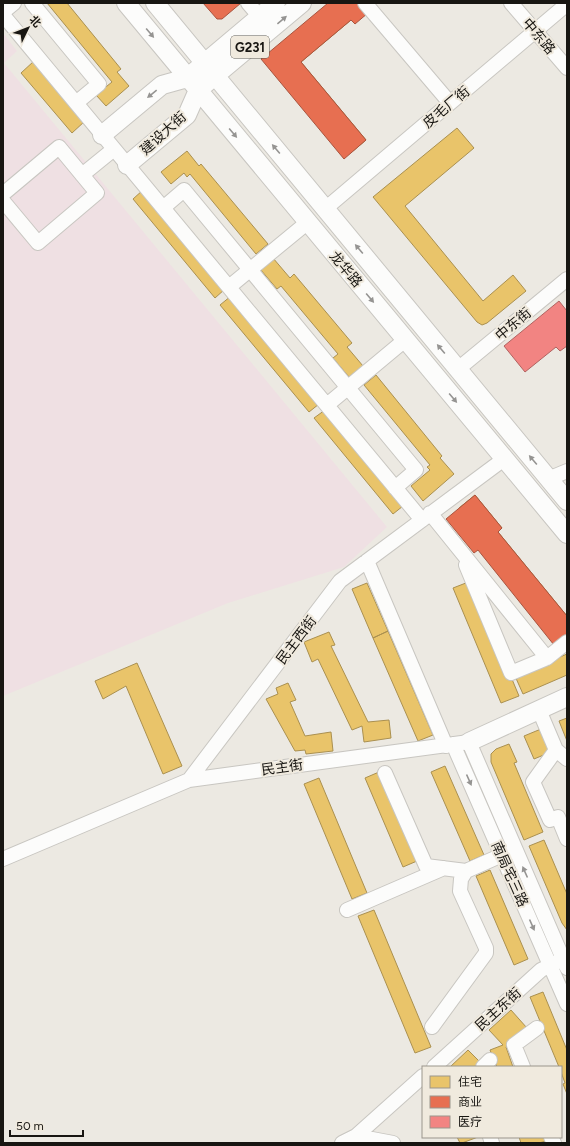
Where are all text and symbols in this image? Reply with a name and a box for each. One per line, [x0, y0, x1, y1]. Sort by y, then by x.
north arrow [8, 8, 48, 48]
text: 北 [26, 13, 43, 30]
street label: 中东路 [519, 15, 559, 58]
one-way arrow [276, 16, 287, 25]
one-way arrow [146, 28, 155, 38]
road number: G231 [231, 36, 269, 58]
street label: 皮毛厂街 [419, 83, 473, 132]
one-way arrow [147, 89, 158, 98]
street label: 建设大街 [137, 108, 190, 158]
one-way arrow [229, 128, 238, 138]
one-way arrow [271, 144, 280, 154]
one-way arrow [354, 244, 363, 255]
street label: 龙华路 [326, 248, 366, 291]
one-way arrow [366, 292, 375, 303]
street label: 中东街 [492, 304, 535, 344]
one-way arrow [437, 344, 446, 355]
one-way arrow [449, 392, 458, 403]
one-way arrow [529, 455, 538, 466]
street label: 民主西街 [273, 613, 320, 668]
street label: 民主街 [260, 756, 304, 779]
one-way arrow [466, 775, 472, 786]
street label: 南局宅三路 [488, 839, 532, 910]
one-way arrow [522, 867, 528, 878]
one-way arrow [529, 919, 535, 931]
street label: 民主东街 [472, 984, 525, 1034]
legend [422, 1066, 562, 1138]
text: 住宅 [458, 1075, 482, 1089]
text: 商业 [458, 1095, 482, 1109]
scale bar [10, 1112, 83, 1138]
text: 医疗 [458, 1115, 482, 1129]
text: 50 m [16, 1119, 44, 1133]

